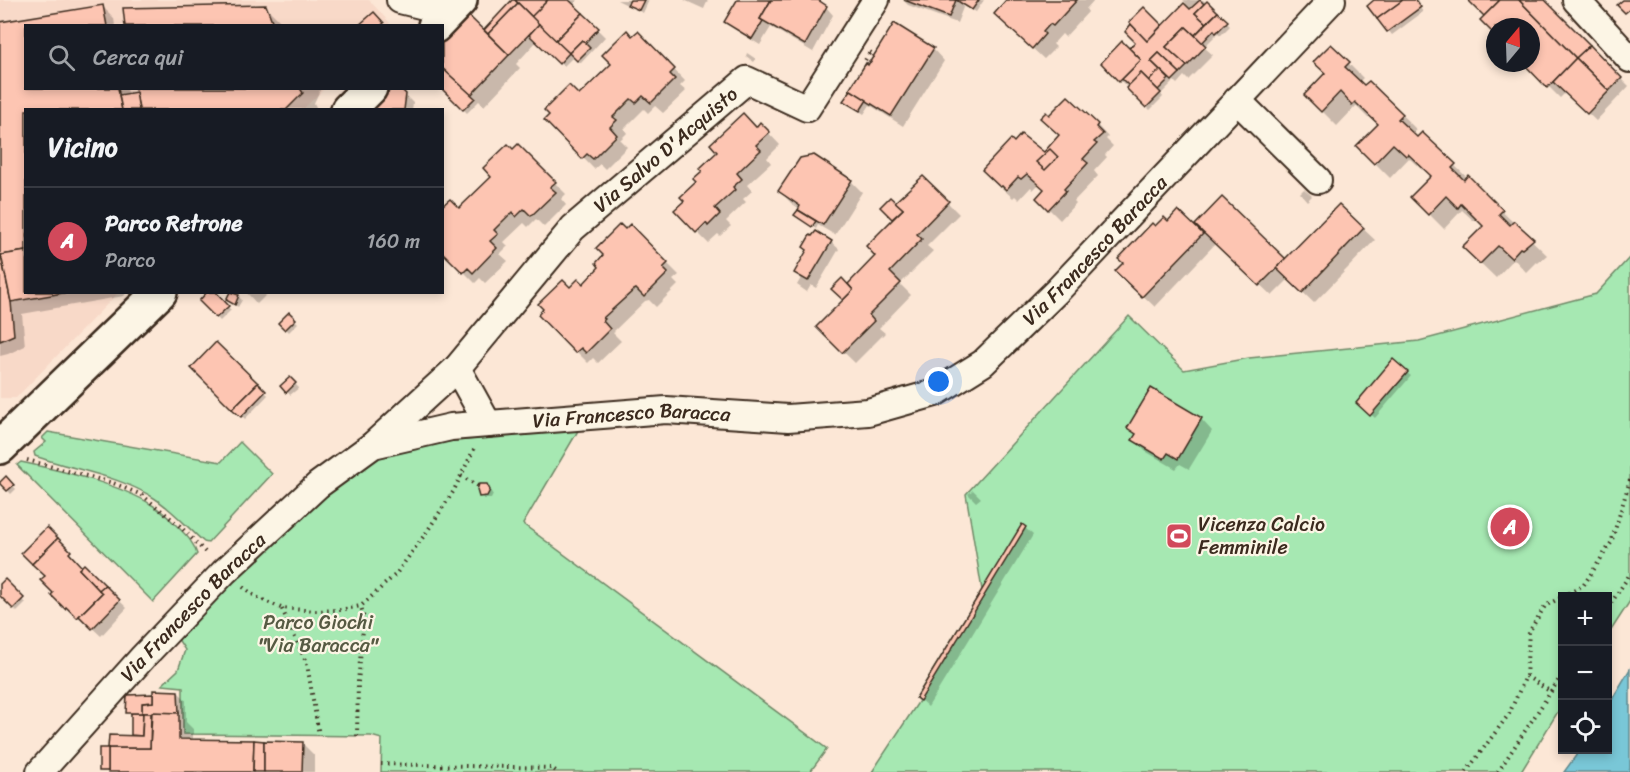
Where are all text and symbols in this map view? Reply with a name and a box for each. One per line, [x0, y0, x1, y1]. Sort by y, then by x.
north arrow [1486, 18, 1540, 72]
search box [24, 24, 444, 90]
text: Cerca qui [93, 38, 183, 77]
icon: search [45, 41, 78, 74]
street label: Via Salvo D'Acquisto [585, 77, 746, 222]
text: Vicino [48, 124, 118, 170]
street label: Via Francesco Baracca [1013, 166, 1177, 334]
text: Parco Retrone [105, 204, 242, 243]
text: A [61, 224, 74, 259]
text: 160 m [367, 224, 420, 259]
text: Parco [105, 243, 156, 278]
your location [924, 367, 953, 396]
street label: Via Francesco Baracca [531, 392, 733, 438]
pin: A [1490, 504, 1530, 550]
place label: Vicenza Calcio Femminile [1198, 507, 1325, 565]
sports icon: Vicenza Calcio Femminile [1164, 521, 1194, 551]
street label: Via Francesco Baracca [111, 523, 275, 690]
map controls [1558, 592, 1612, 754]
button: + [1558, 592, 1612, 646]
park label: Parco Giochi "Via Baracca" [258, 605, 380, 663]
button: − [1558, 646, 1612, 700]
button: locate [1558, 700, 1612, 754]

